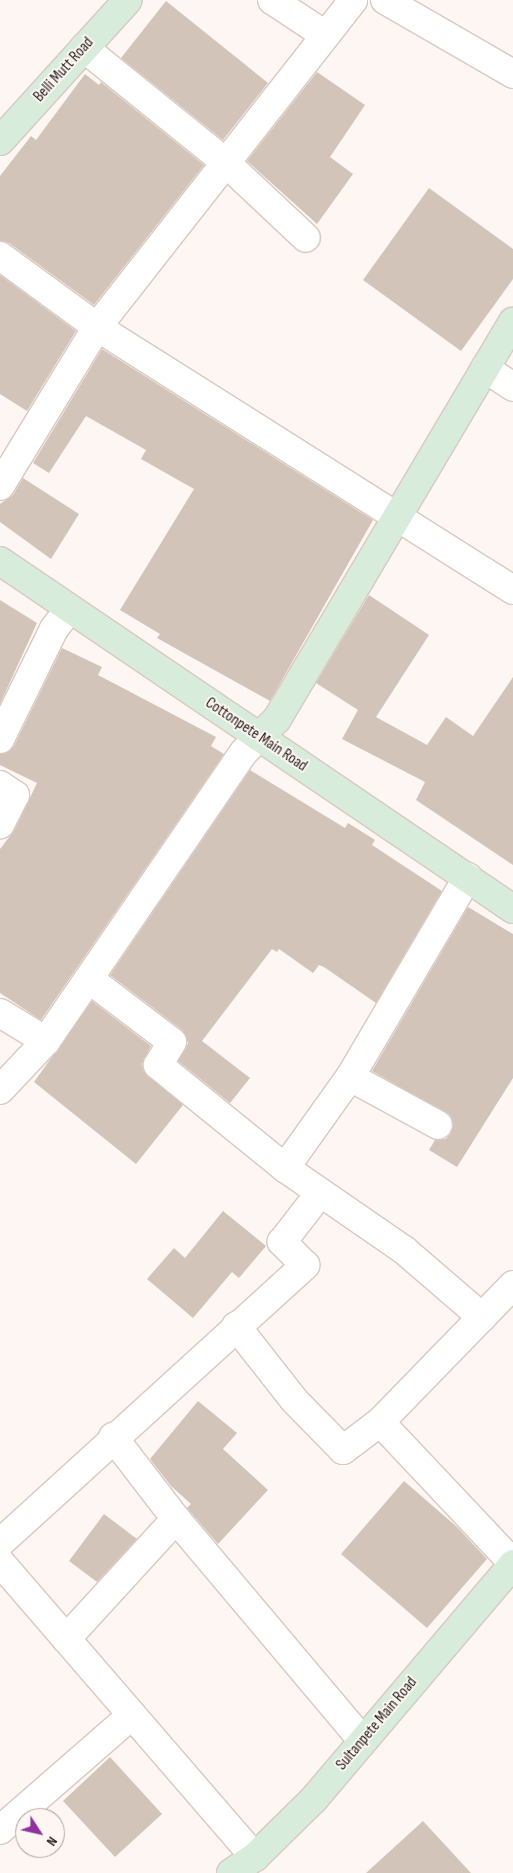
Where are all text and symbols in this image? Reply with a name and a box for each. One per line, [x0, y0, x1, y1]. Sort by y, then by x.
street label: Belli Mutt Road [30, 34, 98, 106]
street label: Cottonpete Main Road [201, 694, 311, 776]
street label: Sultanpete Main Road [332, 1673, 422, 1775]
north arrow [15, 1808, 65, 1858]
text: N [43, 1833, 61, 1849]

